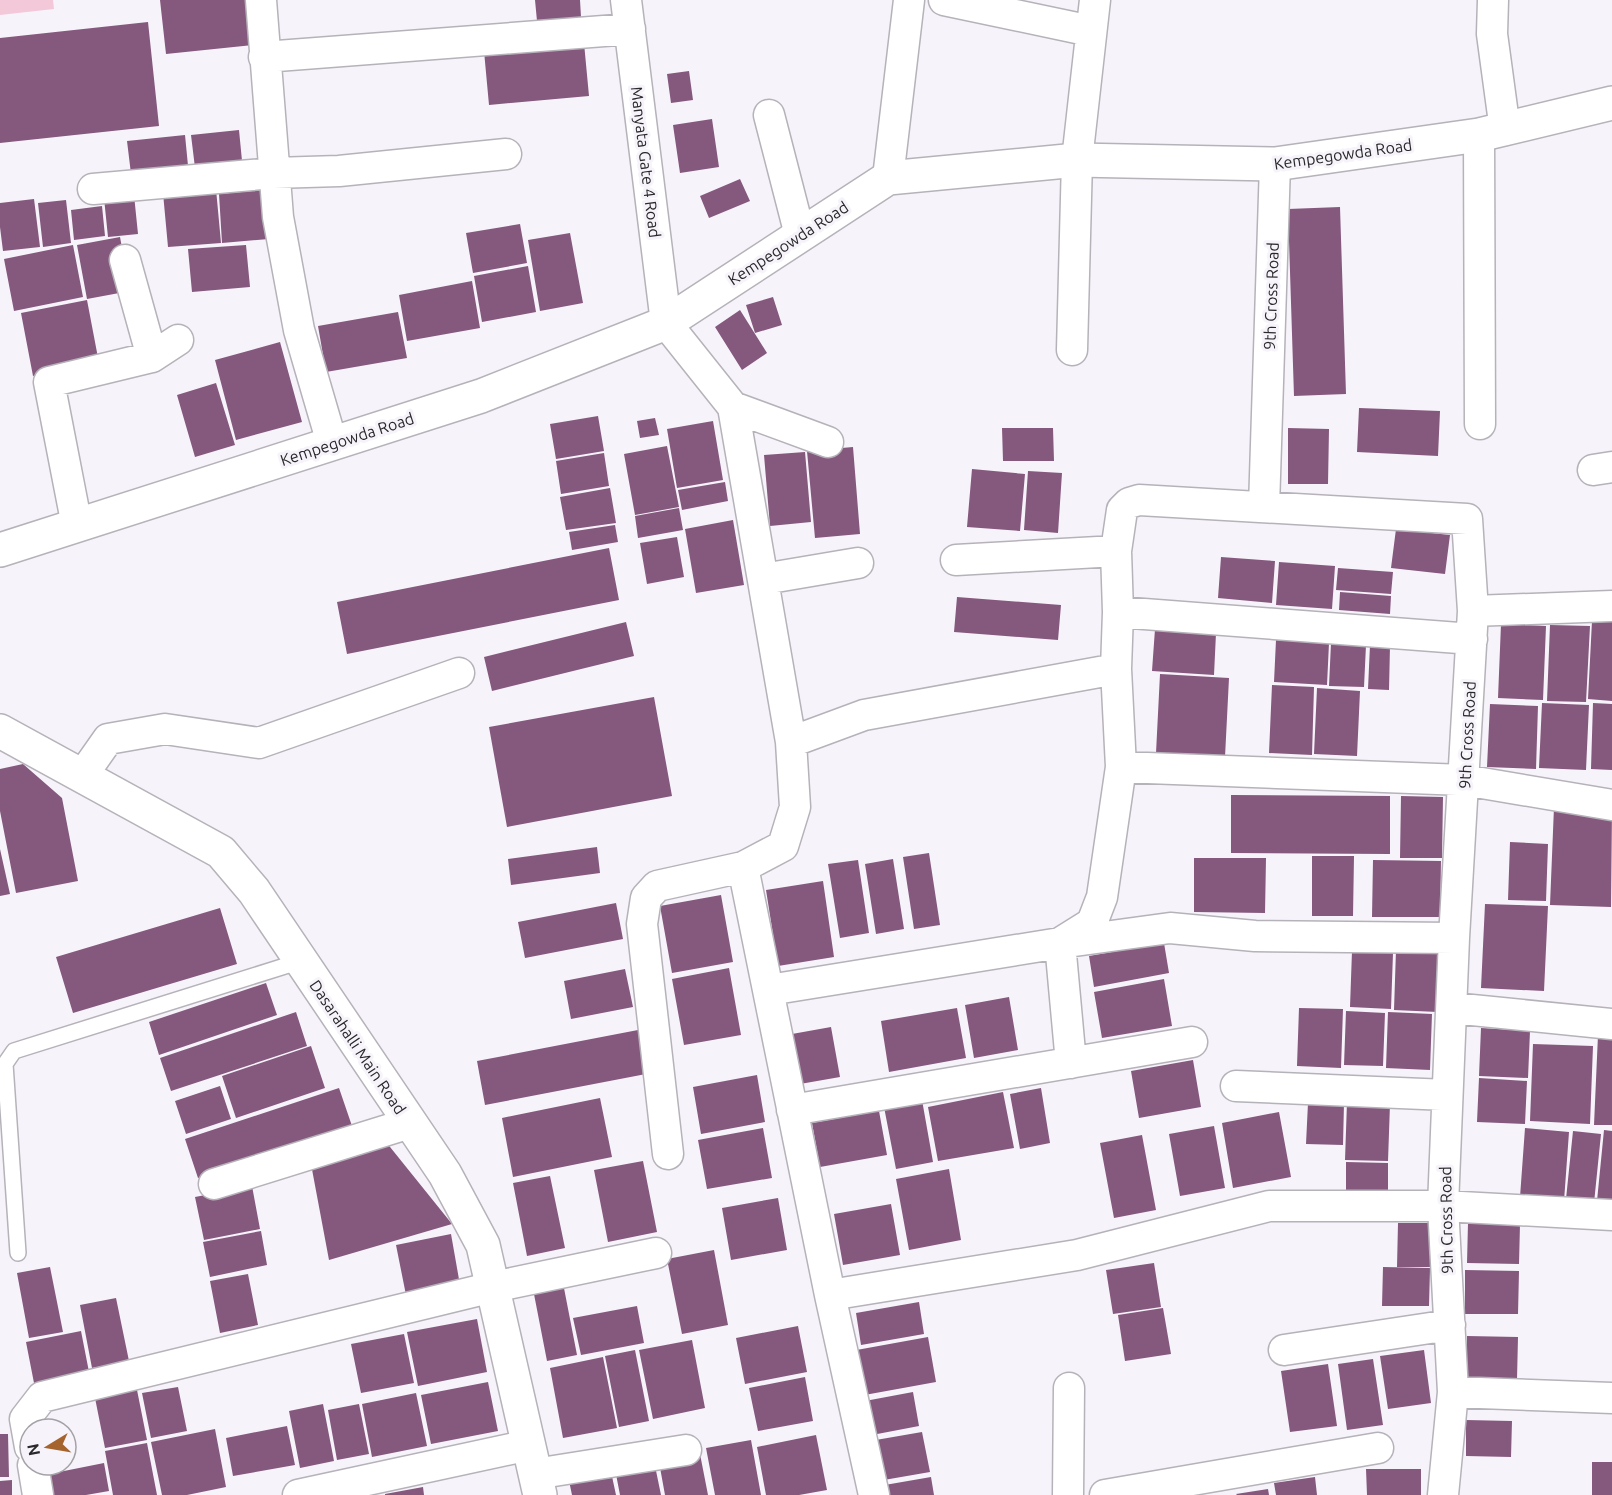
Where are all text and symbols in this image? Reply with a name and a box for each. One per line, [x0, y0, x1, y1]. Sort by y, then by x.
street label: Manyata Gate 4 Road [628, 85, 664, 239]
street label: Kempegowda Road [1273, 135, 1413, 173]
street label: Kempegowda Road [725, 197, 851, 289]
street label: 9th Cross Road [1260, 242, 1282, 350]
street label: Kempegowda Road [278, 409, 416, 469]
street label: 9th Cross Road [1455, 681, 1479, 789]
street label: Dasarahalli Main Road [306, 976, 410, 1118]
street label: 9th Cross Road [1436, 1166, 1456, 1274]
north arrow [18, 1417, 78, 1477]
text: N [23, 1442, 43, 1457]

